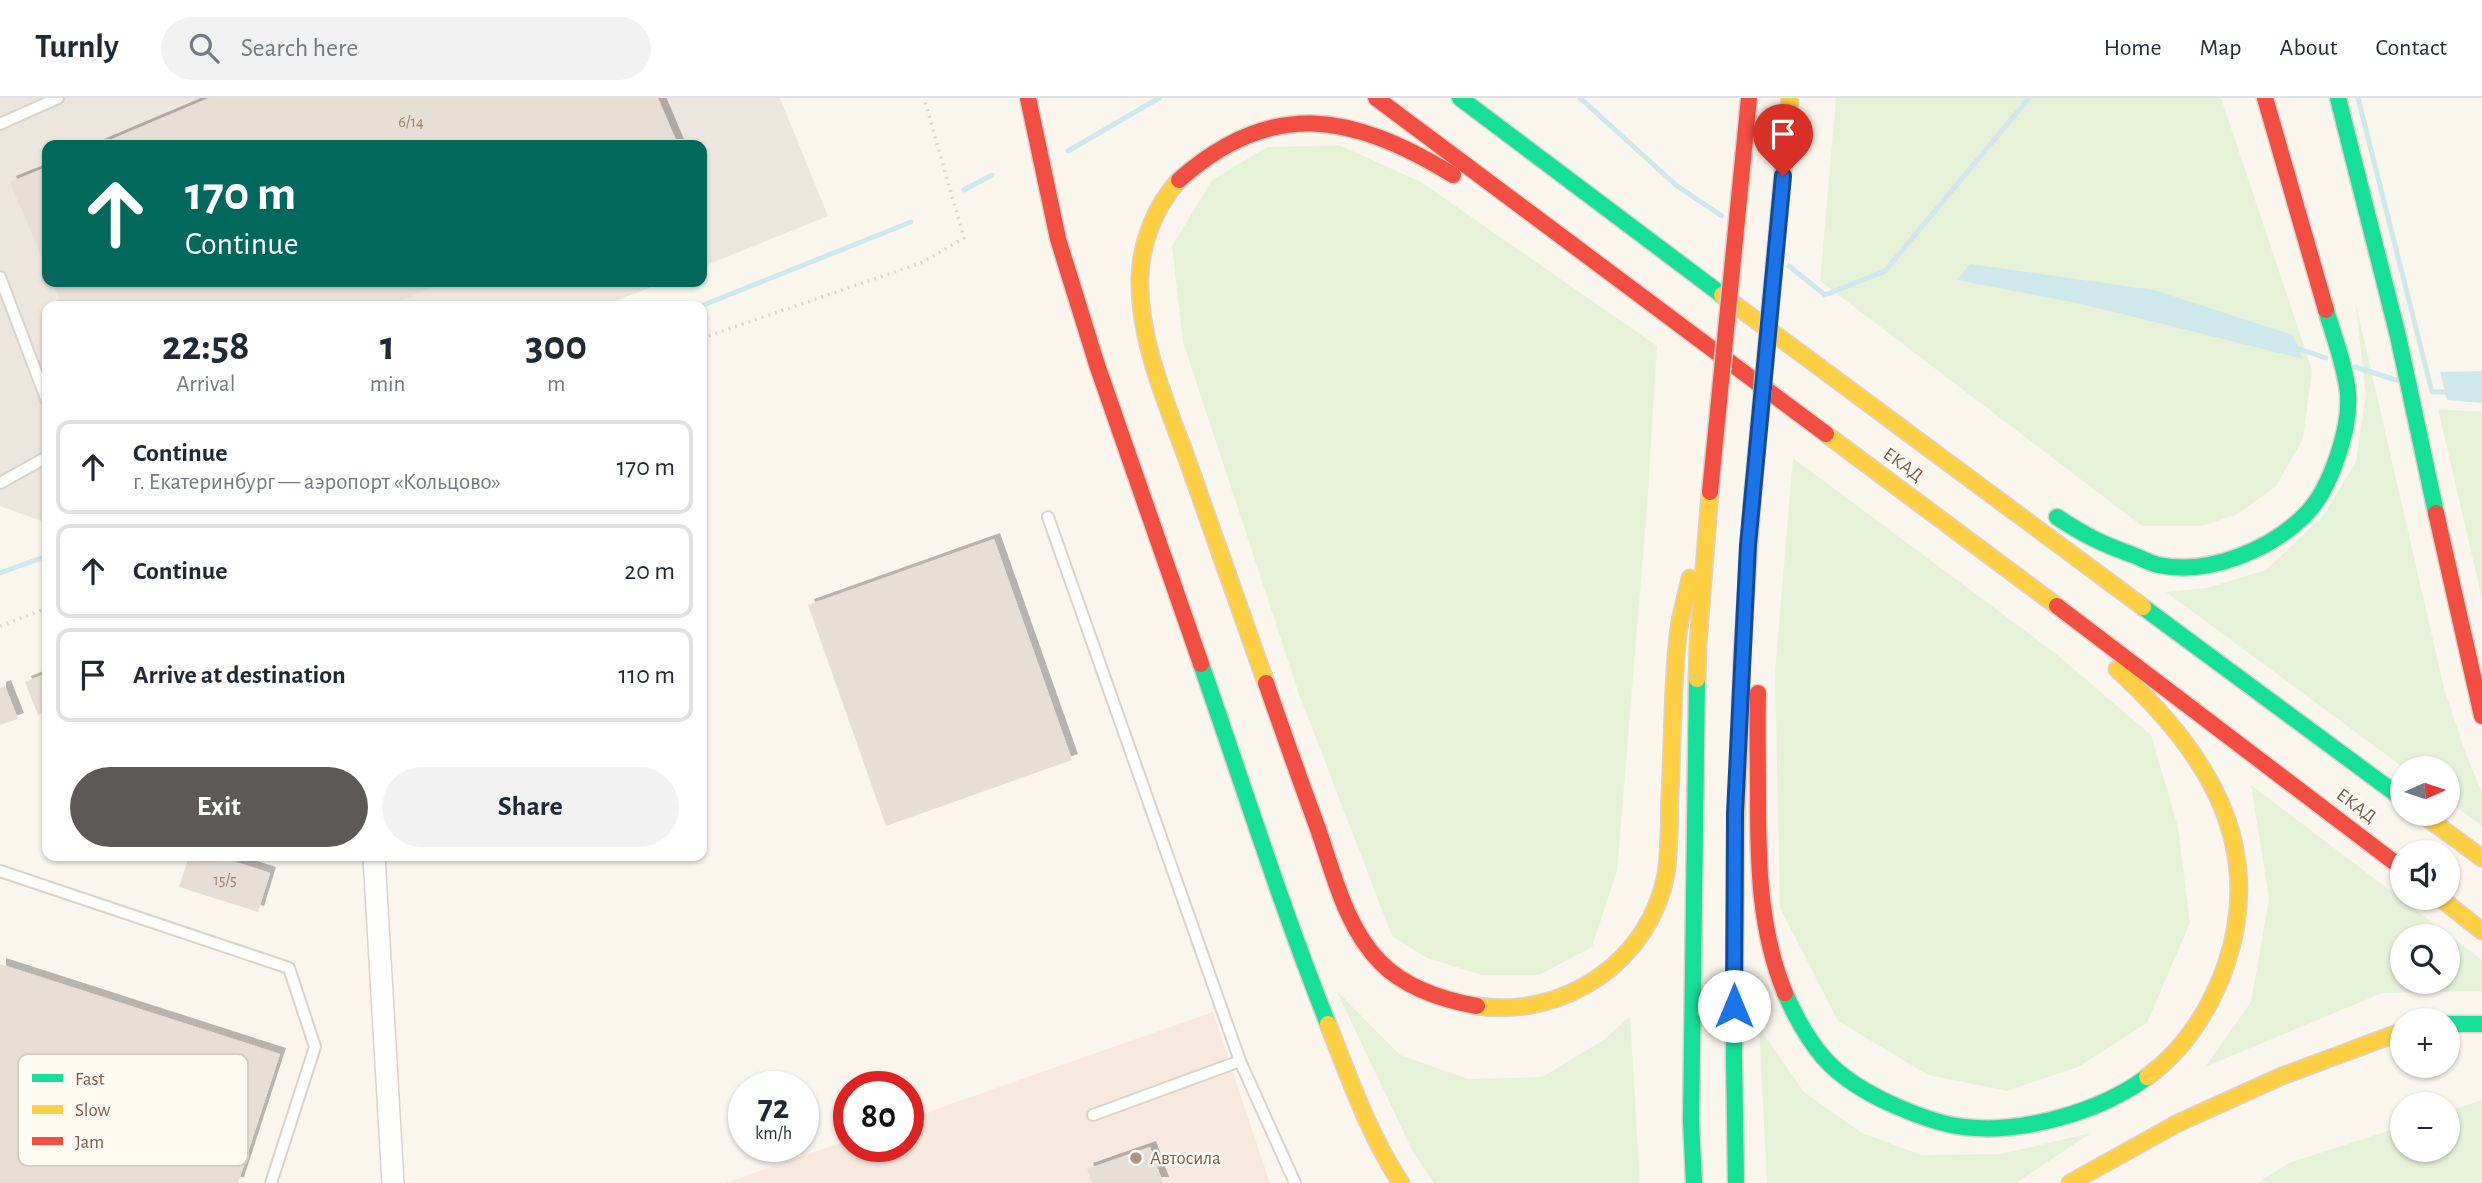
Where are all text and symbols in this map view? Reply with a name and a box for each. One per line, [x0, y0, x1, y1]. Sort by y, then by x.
search box [161, 17, 651, 80]
icon: search [185, 29, 223, 67]
text: Turnly [35, 31, 119, 64]
text: Search here [241, 35, 358, 61]
text: Home [2104, 36, 2162, 60]
text: Map [2200, 36, 2242, 60]
text: About [2280, 36, 2337, 60]
text: Contact [2375, 36, 2447, 60]
pin [1753, 104, 1813, 176]
house number: 6/14 [398, 114, 424, 130]
icon: arrive [1764, 115, 1802, 153]
icon: ahead [70, 168, 161, 259]
text: 170 m [185, 170, 296, 219]
text: Continue [185, 228, 298, 260]
text: 22:58 [162, 325, 250, 367]
text: 1 [380, 325, 395, 367]
text: 300 [525, 325, 587, 367]
text: Arrival [176, 373, 235, 396]
text: min [370, 373, 405, 396]
text: m [547, 373, 565, 396]
text: Continue [133, 440, 228, 466]
street label: ЕКАД [1879, 444, 1927, 486]
icon: ahead [74, 448, 112, 486]
text: 170 m [616, 454, 675, 480]
text: г. Екатеринбург — аэропорт «Кольцово» [133, 471, 501, 494]
icon: ahead [74, 552, 112, 590]
text: Continue [133, 558, 228, 584]
text: 20 m [624, 558, 675, 584]
icon: arrive [74, 656, 112, 694]
text: Arrive at destination [133, 662, 346, 688]
text: 110 m [618, 662, 675, 688]
north arrow [2390, 756, 2460, 826]
map controls [2390, 756, 2460, 1162]
button: Exit [70, 767, 368, 847]
button: Share [382, 767, 679, 847]
street label: ЕКАД [2332, 785, 2380, 827]
button: sound [2390, 840, 2460, 910]
house number: 15/5 [213, 872, 237, 888]
button: search [2390, 924, 2460, 994]
position arrow [1697, 969, 1771, 1043]
button: + [2390, 1008, 2460, 1078]
legend [18, 1054, 248, 1166]
text: Fast [75, 1070, 105, 1089]
speed limit sign: 80 [833, 1071, 924, 1162]
text: 72 [758, 1090, 789, 1125]
button: − [2390, 1092, 2460, 1162]
text: Slow [75, 1101, 111, 1120]
text: km/h [755, 1125, 792, 1143]
text: Jam [75, 1133, 104, 1152]
place label: Автосила [1150, 1149, 1221, 1168]
marker: Автосила [1128, 1150, 1144, 1166]

